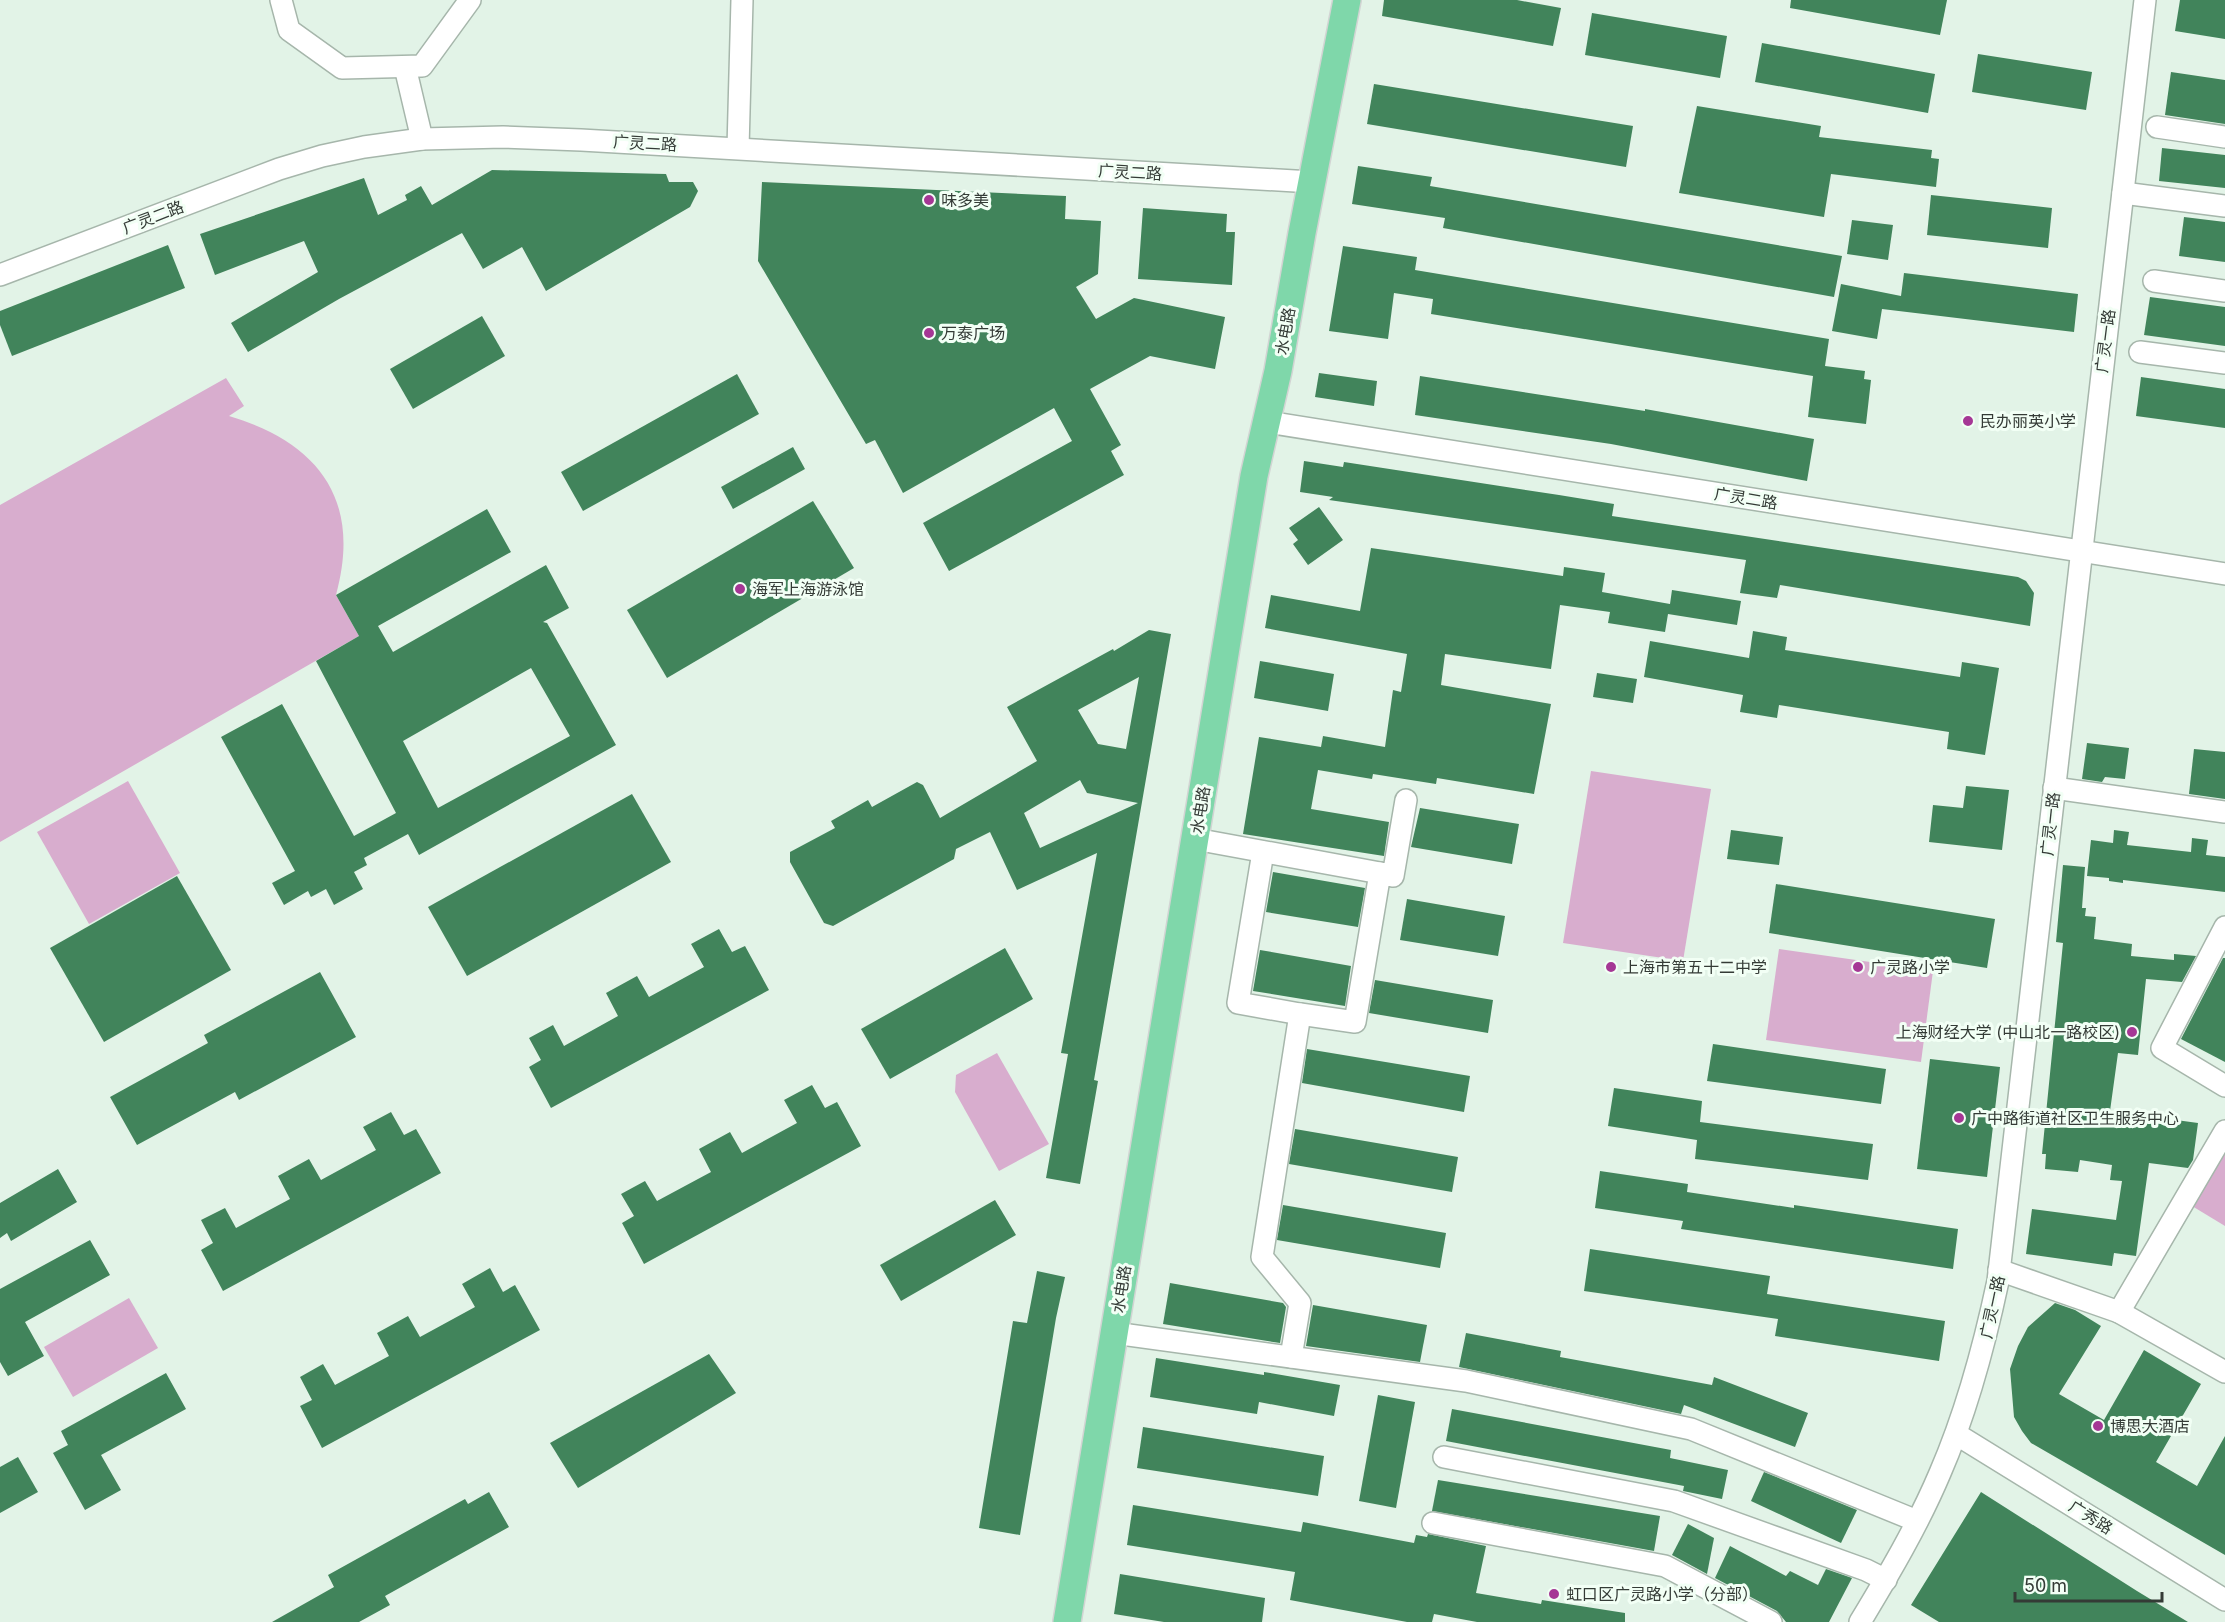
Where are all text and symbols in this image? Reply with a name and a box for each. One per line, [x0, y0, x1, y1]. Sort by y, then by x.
street label: 广灵二路 [613, 131, 677, 155]
street label: 广灵二路 [1098, 160, 1162, 184]
place label: 味多美 [941, 190, 989, 210]
marker: 味多美 [922, 193, 936, 207]
street label: 广灵二路 [120, 196, 186, 238]
street label: 水电路 [1271, 306, 1299, 356]
street label: 广灵一路 [2091, 308, 2119, 374]
place label: 万泰广场 [941, 323, 1005, 343]
marker: 万泰广场 [922, 326, 936, 340]
place label: 民办丽英小学 [1980, 411, 2076, 431]
marker: 民办丽英小学 [1961, 414, 1975, 428]
street label: 广灵二路 [1713, 483, 1779, 513]
place label: 海军上海游泳馆 [752, 579, 864, 599]
marker: 海军上海游泳馆 [733, 582, 747, 596]
street label: 水电路 [1186, 785, 1214, 835]
street label: 广灵一路 [2037, 791, 2063, 857]
place label: 上海市第五十二中学 [1623, 957, 1767, 977]
place label: 广灵路小学 [1870, 957, 1950, 977]
marker: 上海市第五十二中学 [1604, 960, 1618, 974]
marker: 广灵路小学 [1851, 960, 1865, 974]
place label: 上海财经大学 (中山北一路校区) [1896, 1022, 2120, 1042]
marker: 上海财经大学 (中山北一路校区) [2125, 1025, 2139, 1039]
place label: 广中路街道社区卫生服务中心 [1971, 1108, 2179, 1128]
marker: 广中路街道社区卫生服务中心 [1952, 1111, 1966, 1125]
street label: 水电路 [1107, 1264, 1135, 1314]
street label: 广灵一路 [1976, 1274, 2008, 1340]
place label: 博思大酒店 [2110, 1416, 2190, 1436]
marker: 博思大酒店 [2091, 1419, 2105, 1433]
street label: 广秀路 [2065, 1496, 2117, 1538]
scale bar [2015, 1565, 2162, 1603]
text: 50 m [2024, 1575, 2067, 1596]
place label: 虹口区广灵路小学（分部） [1566, 1584, 1758, 1604]
marker: 虹口区广灵路小学（分部） [1547, 1587, 1561, 1601]

